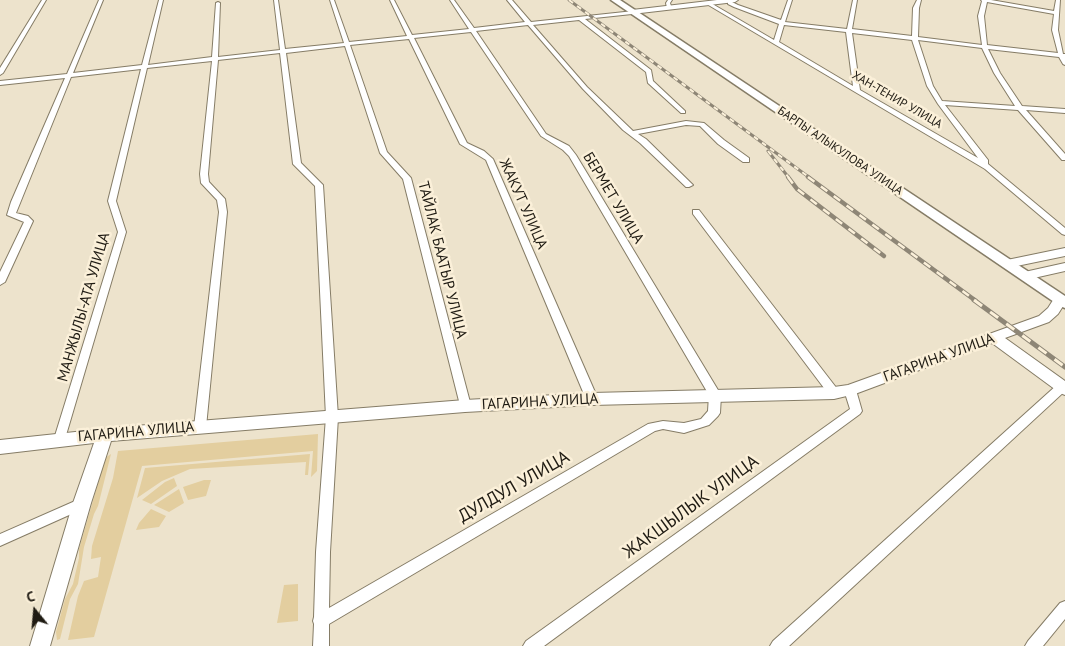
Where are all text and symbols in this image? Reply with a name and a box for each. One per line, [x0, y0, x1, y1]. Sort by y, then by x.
street label: ХАН-ТЕНИР УЛИЦА [849, 68, 945, 132]
street label: БАРПЫ АЛЫКУЛОВА УЛИЦА [775, 104, 905, 198]
street label: БЕРМЕТ УЛИЦА [579, 149, 647, 247]
street label: ЖАКУТ УЛИЦА [495, 156, 551, 252]
street label: ТАЙЛАК БААТЫР УЛИЦА [414, 180, 470, 340]
street label: МАНЖЫЛЫ-АТА УЛИЦА [54, 230, 114, 384]
street label: ГАГАРИНА УЛИЦА [881, 330, 997, 386]
street label: ГАГАРИНА УЛИЦА [481, 390, 599, 414]
street label: ГАГАРИНА УЛИЦА [77, 418, 195, 446]
street label: ДУЛДУЛ УЛИЦА [454, 446, 574, 528]
street label: ЖАКШЫЛЫК УЛИЦА [619, 451, 763, 563]
north arrow [10, 586, 60, 636]
text: С [24, 587, 37, 606]

